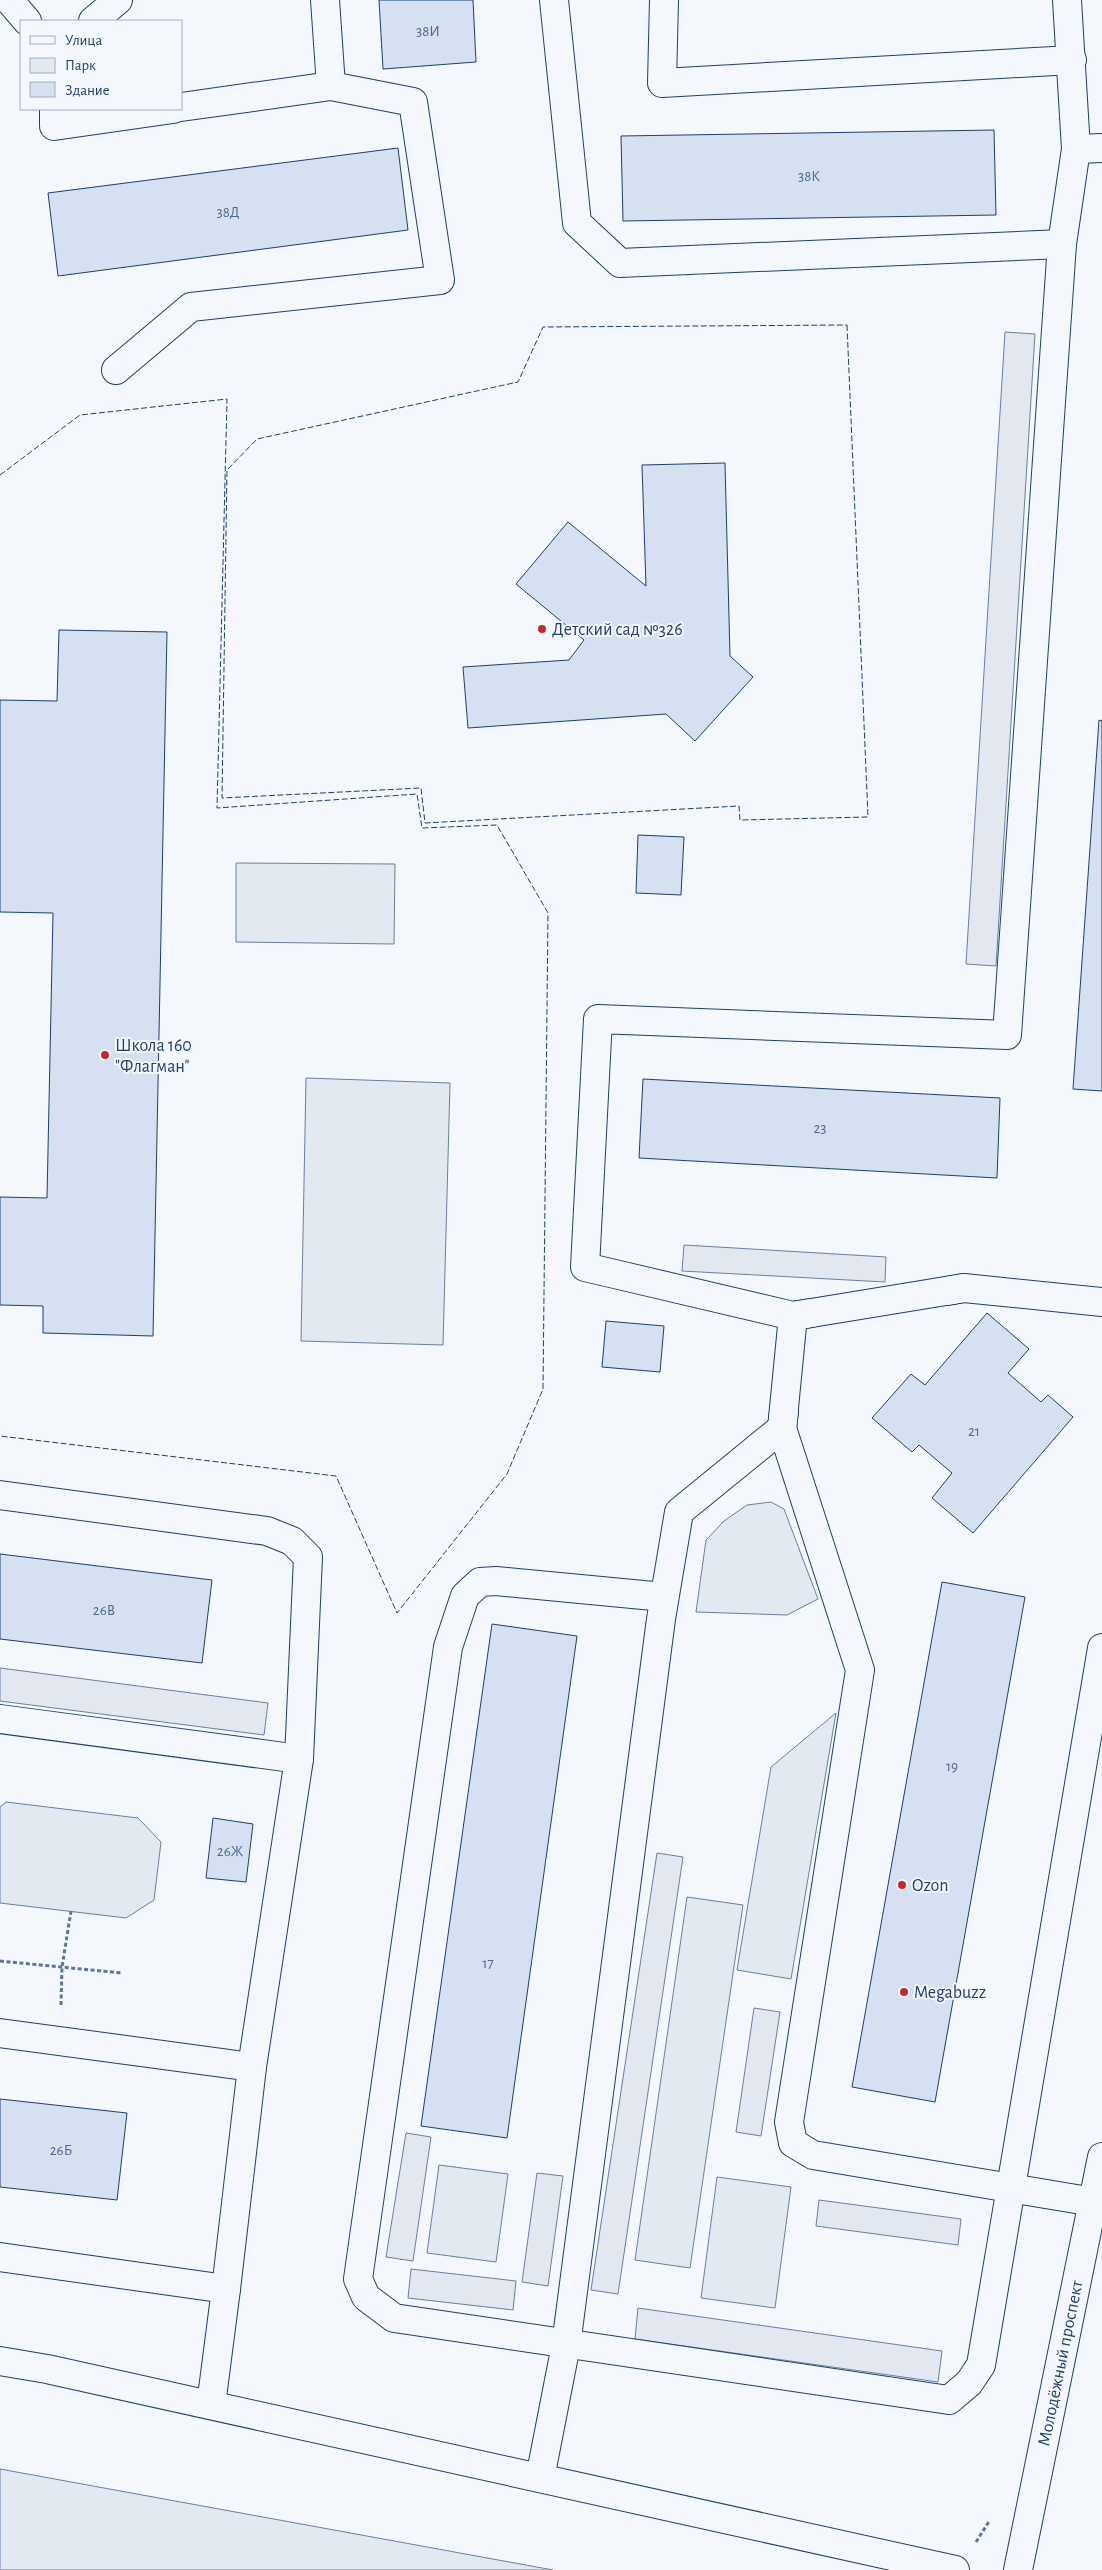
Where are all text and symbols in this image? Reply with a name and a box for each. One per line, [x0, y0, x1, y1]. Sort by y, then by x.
legend [20, 20, 182, 110]
house number: 38И [416, 24, 440, 39]
text: Улица [65, 33, 102, 48]
text: Парк [65, 58, 96, 73]
text: Здание [65, 83, 110, 98]
house number: 38К [798, 169, 820, 184]
house number: 38Д [216, 205, 240, 220]
place label: Детский сад №326 [552, 621, 683, 639]
marker: Детский сад №326 [536, 623, 548, 635]
place label: Школа 160 "Флагман" [115, 1037, 192, 1076]
marker: Школа 160 "Флагман" [99, 1049, 111, 1061]
house number: 23 [813, 1121, 827, 1136]
house number: 21 [968, 1424, 980, 1439]
house number: 26В [93, 1603, 115, 1618]
house number: 19 [946, 1759, 958, 1774]
house number: 26Ж [217, 1844, 244, 1859]
place label: Ozon [912, 1877, 949, 1895]
marker: Ozon [896, 1879, 908, 1891]
house number: 17 [482, 1956, 494, 1971]
place label: Megabuzz [914, 1984, 986, 2002]
marker: Megabuzz [898, 1986, 910, 1998]
house number: 26Б [50, 2143, 72, 2158]
street label: Молодёжный проспект [1035, 2279, 1087, 2448]

